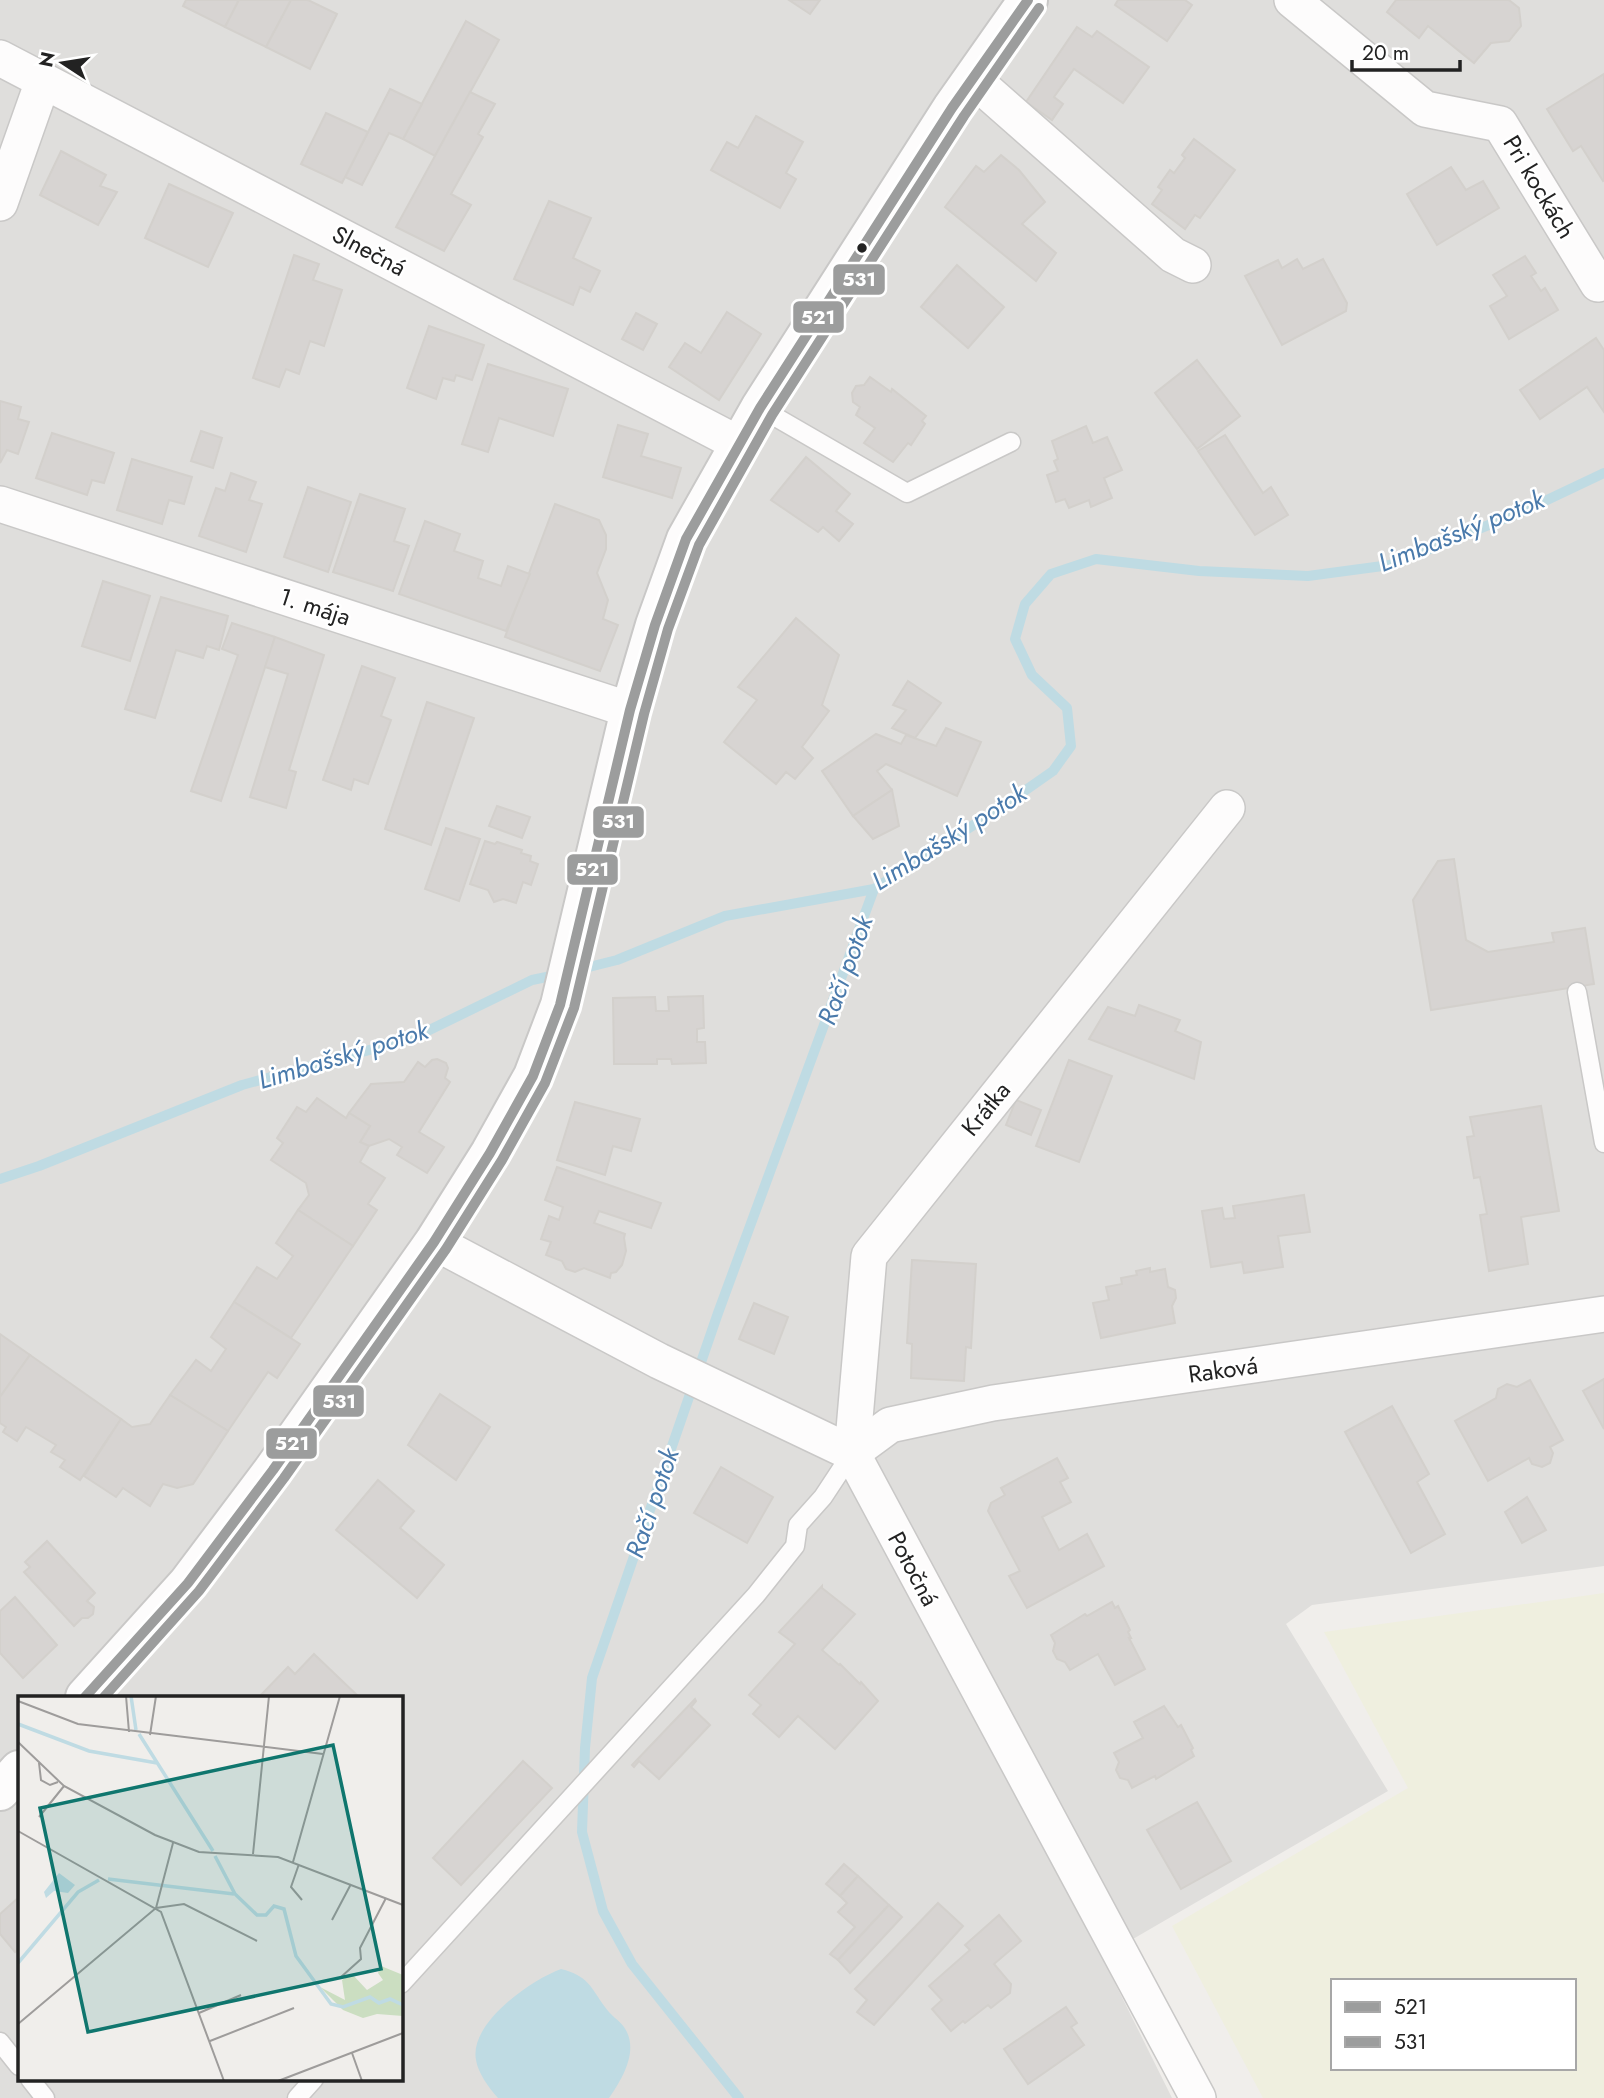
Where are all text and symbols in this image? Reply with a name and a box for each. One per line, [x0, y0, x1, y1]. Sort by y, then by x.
north arrow [28, 28, 98, 98]
scale bar [1352, 28, 1460, 72]
text: 20 m [1362, 38, 1409, 68]
text: N [32, 49, 62, 70]
street label: Pri kockách [1495, 128, 1584, 245]
street label: Slnečná [326, 216, 412, 285]
unlabelled marker [855, 241, 869, 255]
line badge: 531 [832, 263, 886, 296]
text: 531 [842, 266, 876, 293]
line badge: 521 [792, 300, 845, 334]
text: 521 [801, 304, 835, 331]
water label: Limbašský potok [1372, 480, 1552, 582]
street label: 1. mája [275, 579, 355, 634]
water label: Limbašský potok [864, 773, 1035, 900]
line badge: 531 [592, 805, 645, 839]
text: 531 [601, 808, 635, 835]
line badge: 521 [566, 853, 619, 886]
text: 521 [575, 856, 609, 883]
water label: Račí potok [808, 908, 883, 1030]
water label: Limbašský potok [253, 1011, 435, 1099]
street label: Krátka [953, 1074, 1018, 1144]
street label: Raková [1186, 1347, 1260, 1392]
line badge: 531 [312, 1384, 365, 1418]
text: 531 [322, 1388, 356, 1415]
line badge: 521 [265, 1427, 318, 1460]
text: 521 [275, 1430, 309, 1457]
water label: Račí potok [615, 1441, 689, 1563]
street label: Potočná [879, 1525, 948, 1612]
inset map [18, 1696, 402, 2080]
legend [1331, 1979, 1576, 2070]
text: 521 [1394, 1992, 1427, 2022]
text: 531 [1394, 2027, 1427, 2057]

